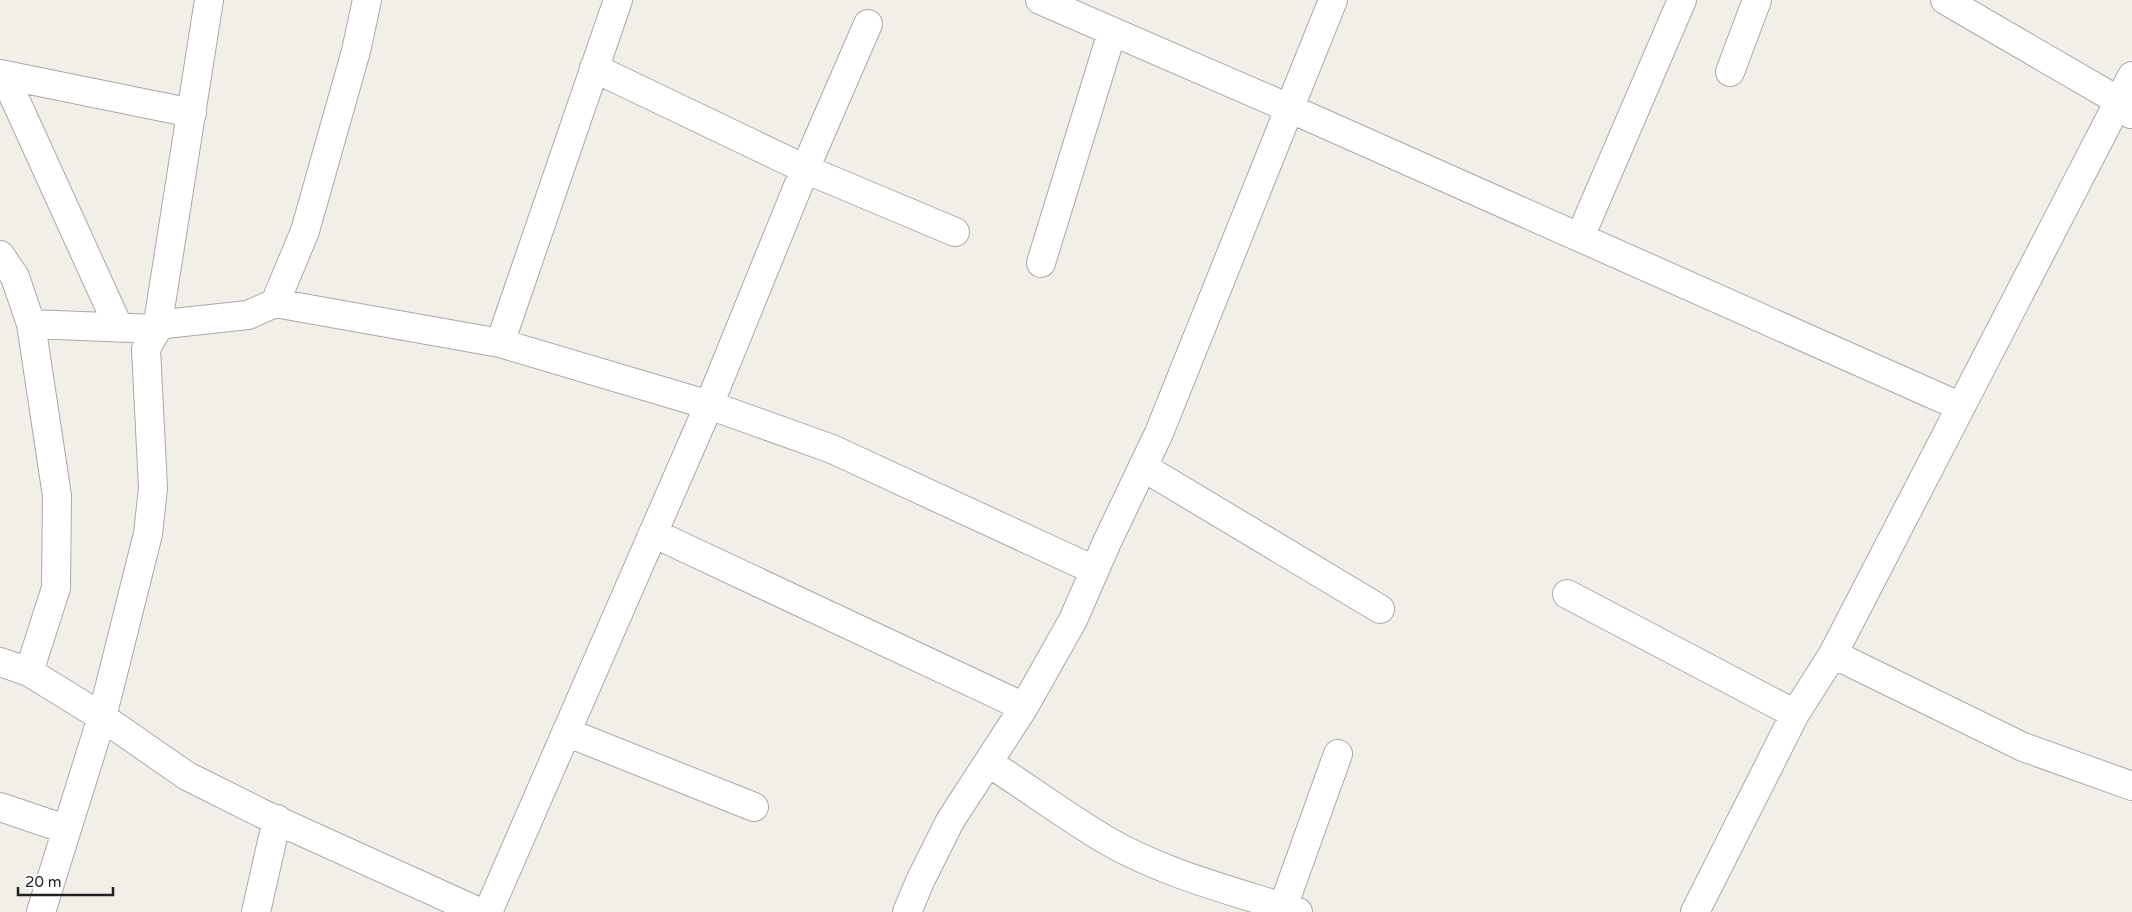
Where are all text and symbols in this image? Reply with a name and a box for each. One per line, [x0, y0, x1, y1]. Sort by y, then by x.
scale bar [18, 864, 112, 896]
text: 20 m [25, 873, 62, 891]

